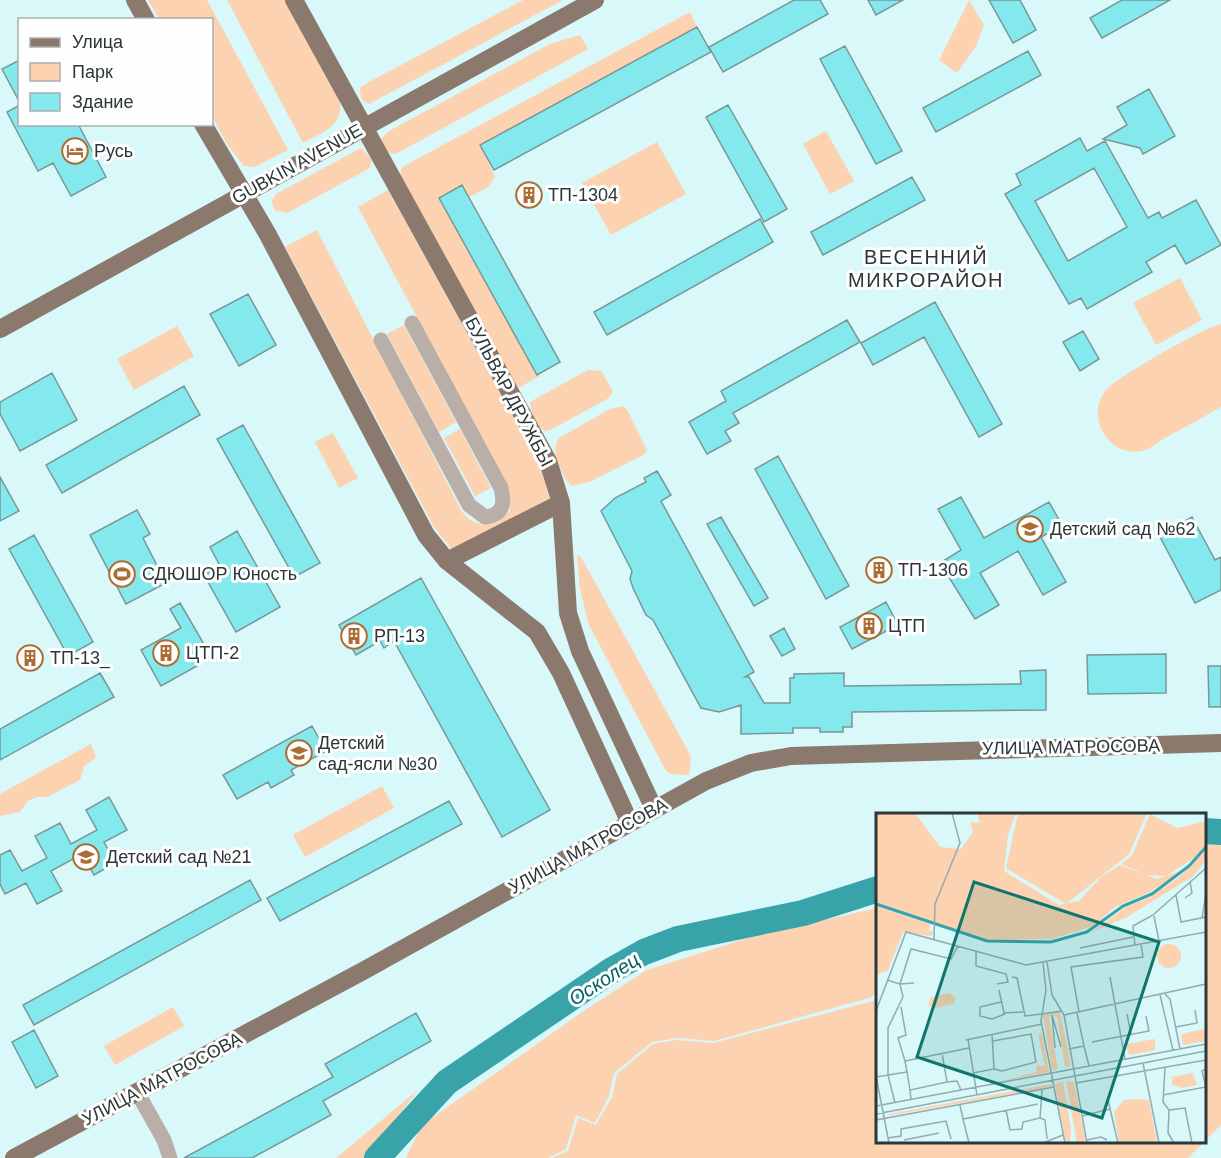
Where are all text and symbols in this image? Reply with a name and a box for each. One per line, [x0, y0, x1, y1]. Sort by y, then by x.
legend [18, 18, 213, 126]
text: Улица [72, 32, 124, 52]
text: Парк [72, 62, 113, 82]
text: Здание [72, 92, 133, 112]
street label: GUBKIN AVENUE [228, 120, 366, 208]
hotel icon: Русь [60, 136, 90, 166]
place label: Русь [94, 141, 133, 161]
building icon: ТП-1304 [514, 180, 544, 210]
place label: ТП-1304 [548, 185, 618, 205]
district label: ВЕСЕННИЙ МИКРОРАЙОН [848, 245, 1004, 291]
street label: БУЛЬВАР ДРУЖБЫ [461, 314, 557, 470]
school or university icon: Детский сад №62 [1015, 514, 1045, 544]
place label: Детский сад №62 [1050, 519, 1195, 539]
building icon: ТП-1306 [864, 555, 894, 585]
sports icon: СДЮШОР Юность [107, 559, 137, 589]
place label: ТП-1306 [898, 560, 968, 580]
place label: СДЮШОР Юность [142, 564, 297, 584]
building icon: ЦТП [854, 611, 884, 641]
place label: ЦТП [888, 616, 925, 636]
building icon: РП-13 [339, 621, 369, 651]
place label: РП-13 [374, 626, 425, 646]
building icon: ЦТП-2 [151, 638, 181, 668]
building icon: ТП-13_ [15, 643, 45, 673]
place label: ЦТП-2 [186, 643, 239, 663]
place label: ТП-13_ [50, 648, 111, 669]
place label: Детский сад-ясли №30 [318, 733, 437, 774]
street label: УЛИЦА МАТРОСОВА [982, 735, 1160, 759]
school or university icon: Детский сад-ясли №30 [284, 738, 314, 768]
street label: УЛИЦА МАТРОСОВА [505, 794, 671, 898]
inset map [876, 813, 1206, 1143]
school or university icon: Детский сад №21 [71, 842, 101, 872]
place label: Детский сад №21 [106, 847, 251, 867]
water label: Осколец [565, 948, 643, 1010]
street label: УЛИЦА МАТРОСОВА [79, 1028, 245, 1130]

